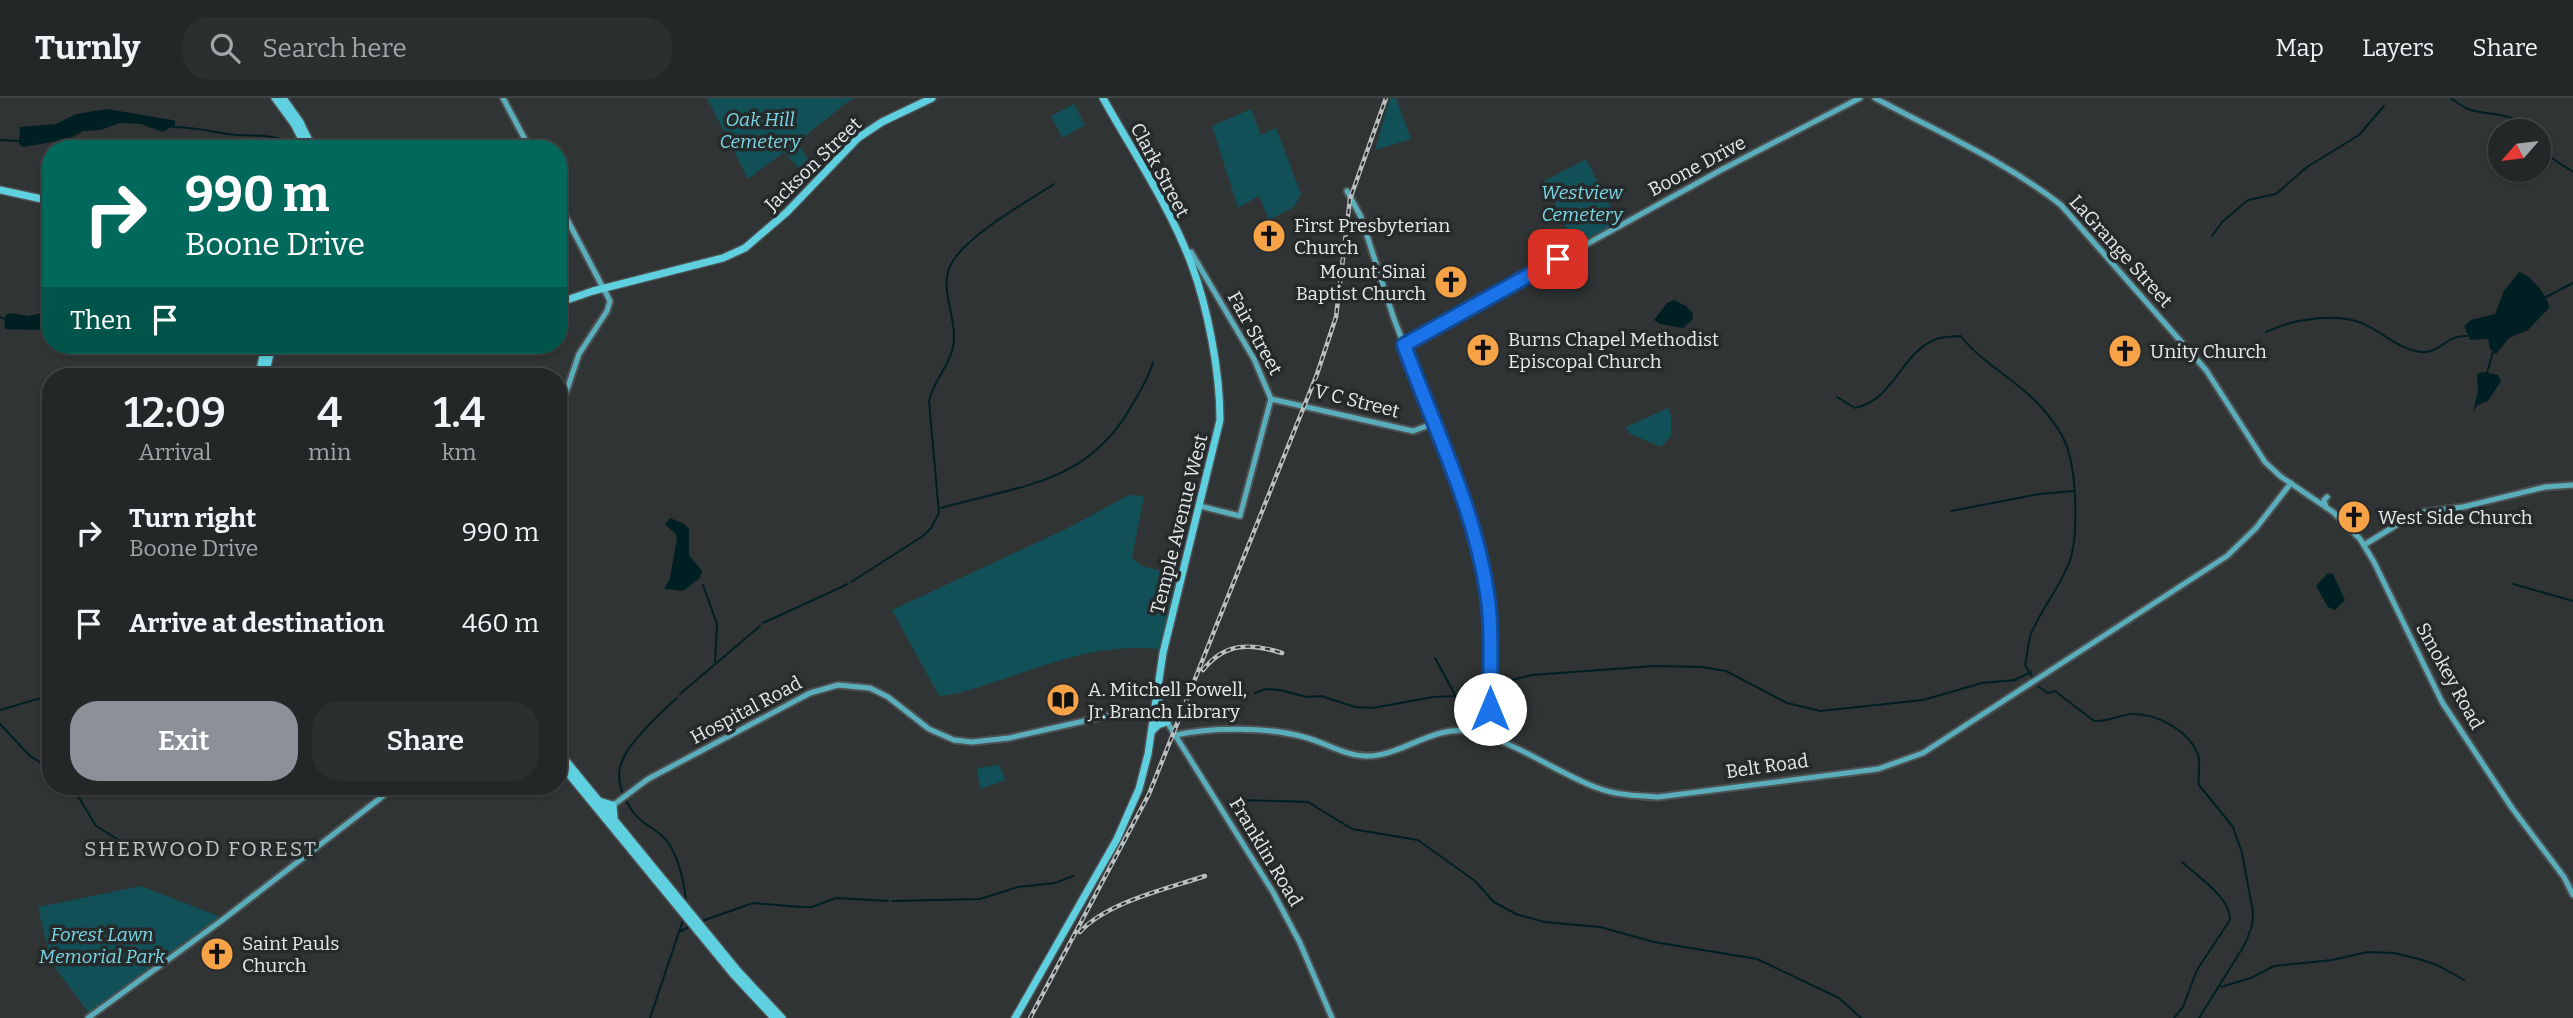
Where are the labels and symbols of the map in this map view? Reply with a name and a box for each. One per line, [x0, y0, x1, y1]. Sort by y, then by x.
park label: Oak Hill Cemetery [719, 108, 802, 153]
street label: Jackson Street [759, 112, 866, 217]
street label: Clark Street [1126, 119, 1195, 221]
north arrow [2488, 119, 2552, 182]
street label: Boone Drive [1644, 131, 1750, 201]
park label: Westview Cemetery [1541, 181, 1624, 226]
street label: LaGrange Street [2065, 190, 2177, 312]
place label: First Presbyterian Church [1294, 214, 1450, 259]
church icon: First Presbyterian Church [1250, 217, 1288, 255]
pin [1528, 229, 1588, 289]
place label: Mount Sinai Baptist Church [1296, 260, 1426, 305]
church icon: Mount Sinai Baptist Church [1432, 263, 1470, 301]
street label: Fair Street [1223, 287, 1287, 379]
place label: Burns Chapel Methodist Episcopal Church [1508, 328, 1719, 373]
church icon: Burns Chapel Methodist Episcopal Church [1464, 331, 1502, 369]
church icon: Unity Church [2106, 332, 2144, 370]
place label: Unity Church [2150, 340, 2267, 363]
street label: V C Street [1312, 379, 1402, 423]
street label: Temple Avenue West [1146, 431, 1213, 616]
church icon: West Side Church [2335, 498, 2373, 536]
place label: West Side Church [2378, 506, 2533, 529]
street label: Smokey Road [2411, 619, 2489, 733]
street label: Hospital Road [686, 671, 806, 749]
position arrow [1453, 672, 1527, 746]
place label: A. Mitchell Powell, Jr. Branch Library [1087, 678, 1247, 723]
library icon: A. Mitchell Powell, Jr. Branch Library [1044, 681, 1082, 719]
street label: Belt Road [1724, 749, 1810, 783]
street label: Franklin Road [1225, 793, 1307, 911]
district label: SHERWOOD FOREST [84, 836, 318, 862]
park label: Forest Lawn Memorial Park [39, 923, 166, 968]
place label: Saint Pauls Church [242, 932, 339, 977]
church icon: Saint Pauls Church [198, 935, 236, 973]

